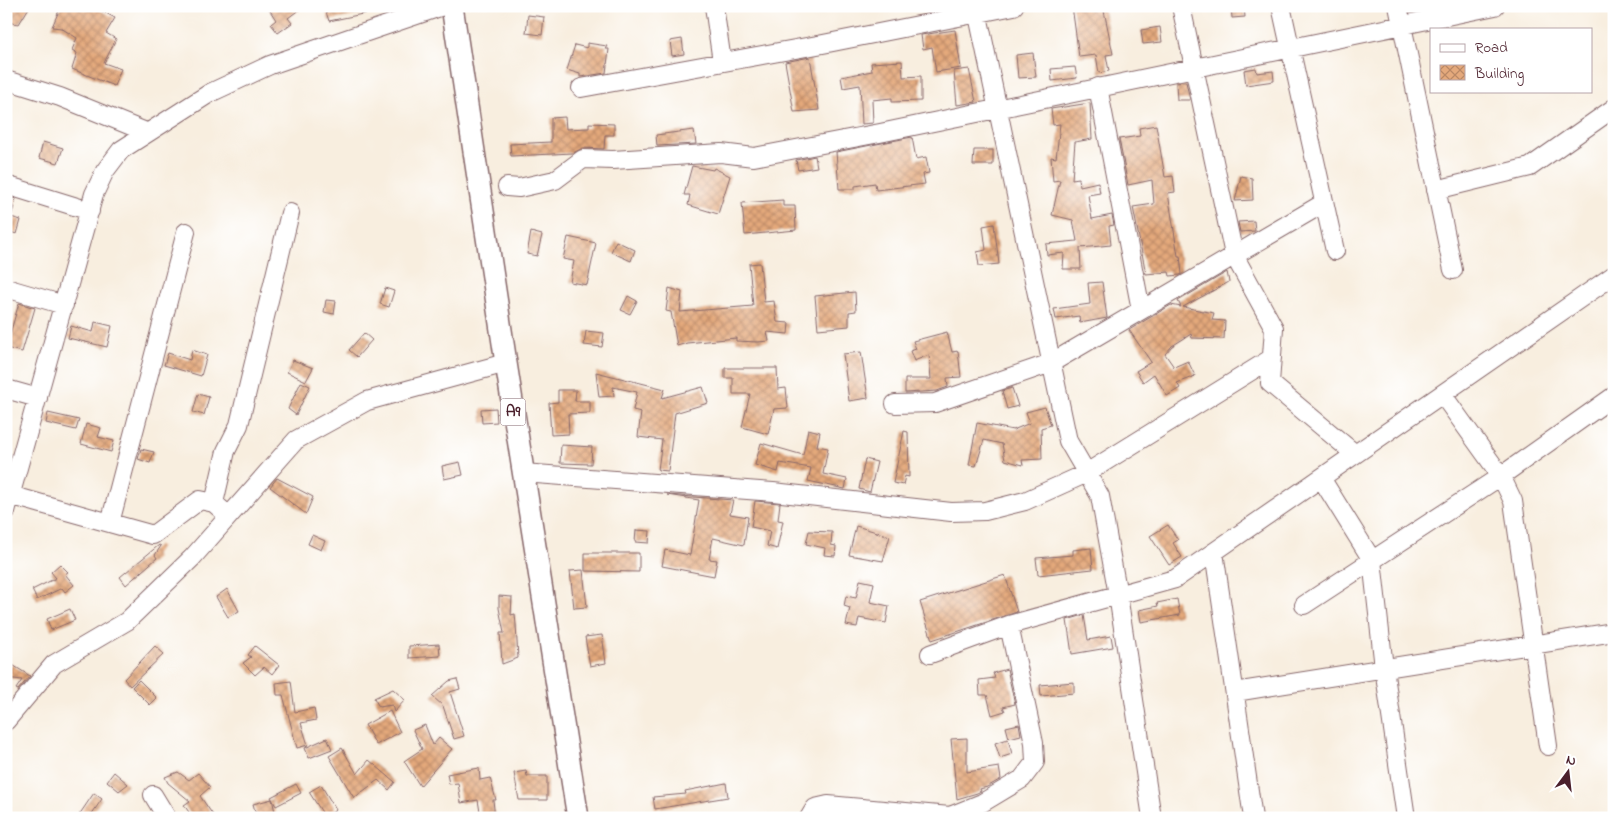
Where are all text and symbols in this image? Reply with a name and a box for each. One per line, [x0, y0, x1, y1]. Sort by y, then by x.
legend [1430, 28, 1592, 92]
text: Road [1475, 37, 1508, 59]
text: Building [1474, 63, 1524, 86]
road number: A9 [500, 398, 526, 426]
north arrow [1542, 746, 1592, 796]
text: N [1564, 750, 1578, 772]

